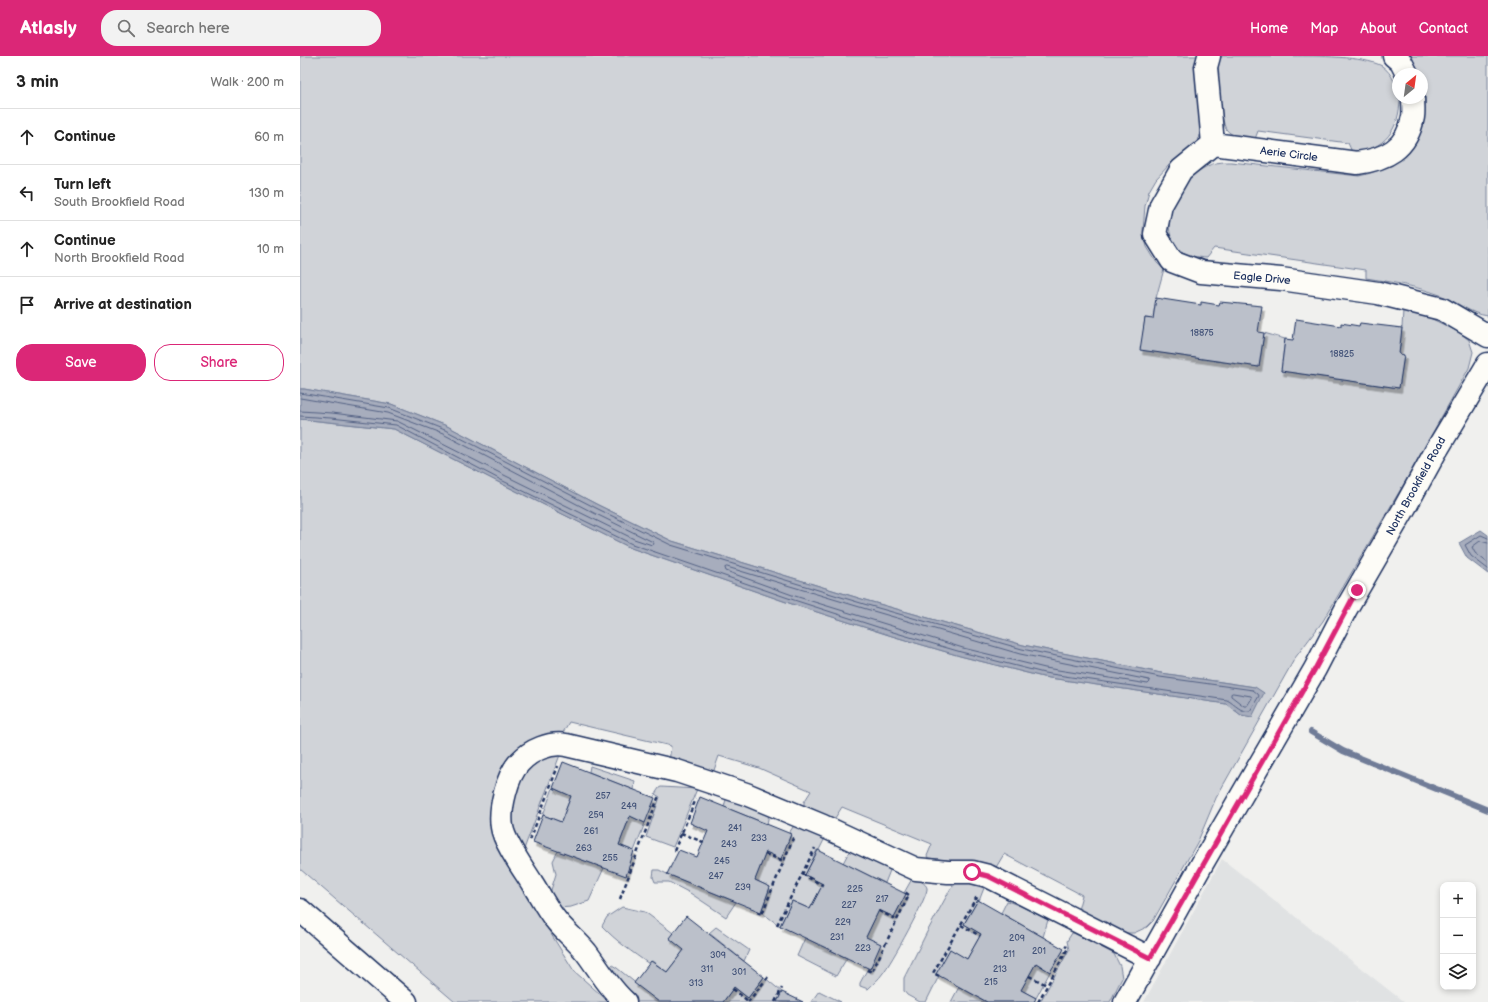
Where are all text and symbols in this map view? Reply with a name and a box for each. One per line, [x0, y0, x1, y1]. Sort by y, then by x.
search box [101, 10, 381, 46]
text: Atlasly [20, 17, 77, 40]
icon: search [115, 17, 137, 39]
text: Search here [147, 19, 230, 38]
text: Home [1250, 20, 1288, 37]
text: Map [1310, 20, 1338, 37]
text: About [1360, 20, 1397, 37]
text: Contact [1419, 20, 1468, 37]
north arrow [1392, 68, 1428, 104]
text: 3 min [16, 72, 59, 92]
text: Walk · 200 m [211, 74, 284, 90]
icon: ahead [16, 126, 38, 148]
text: Continue [54, 127, 116, 146]
text: 60 m [254, 129, 284, 145]
street label: Aerie Circle [1259, 144, 1319, 164]
text: Turn left [54, 175, 111, 194]
icon: left [16, 182, 38, 204]
text: 130 m [249, 185, 284, 201]
text: South Brookfield Road [54, 194, 185, 210]
text: Continue [54, 231, 116, 250]
icon: ahead [16, 238, 38, 260]
text: 10 m [257, 241, 284, 257]
text: North Brookfield Road [54, 250, 184, 266]
street label: Eagle Drive [1233, 269, 1292, 287]
icon: arrive [16, 294, 38, 316]
text: Arrive at destination [54, 295, 192, 314]
house number: 18875 [1190, 328, 1214, 339]
button: Save [16, 344, 146, 381]
button: Share [154, 344, 284, 381]
house number: 18825 [1330, 349, 1354, 360]
street label: North Brookfield Road [1384, 435, 1448, 537]
route end [1348, 581, 1366, 599]
house number: 257 [596, 791, 611, 802]
house number: 249 [621, 801, 637, 812]
house number: 259 [588, 810, 604, 821]
house number: 241 [728, 823, 742, 834]
house number: 261 [584, 826, 598, 837]
house number: 233 [751, 833, 768, 844]
house number: 243 [721, 839, 738, 850]
house number: 263 [576, 843, 593, 854]
house number: 255 [602, 853, 618, 864]
house number: 245 [714, 856, 730, 867]
route start [963, 863, 981, 881]
house number: 247 [708, 871, 724, 882]
house number: 239 [735, 882, 751, 893]
map controls [1440, 882, 1476, 990]
button: + [1440, 882, 1476, 918]
house number: 225 [847, 884, 863, 895]
house number: 217 [875, 894, 889, 905]
house number: 227 [841, 900, 857, 911]
house number: 229 [835, 917, 851, 928]
button: − [1440, 918, 1476, 954]
house number: 231 [830, 932, 844, 943]
house number: 209 [1009, 933, 1025, 944]
house number: 223 [855, 943, 871, 954]
house number: 201 [1032, 946, 1046, 957]
house number: 211 [1003, 949, 1015, 960]
house number: 309 [710, 950, 726, 961]
button: layers [1440, 954, 1476, 990]
house number: 311 [701, 964, 713, 975]
house number: 213 [993, 964, 1008, 975]
house number: 301 [732, 967, 746, 978]
house number: 215 [984, 977, 998, 988]
house number: 313 [689, 978, 704, 989]

